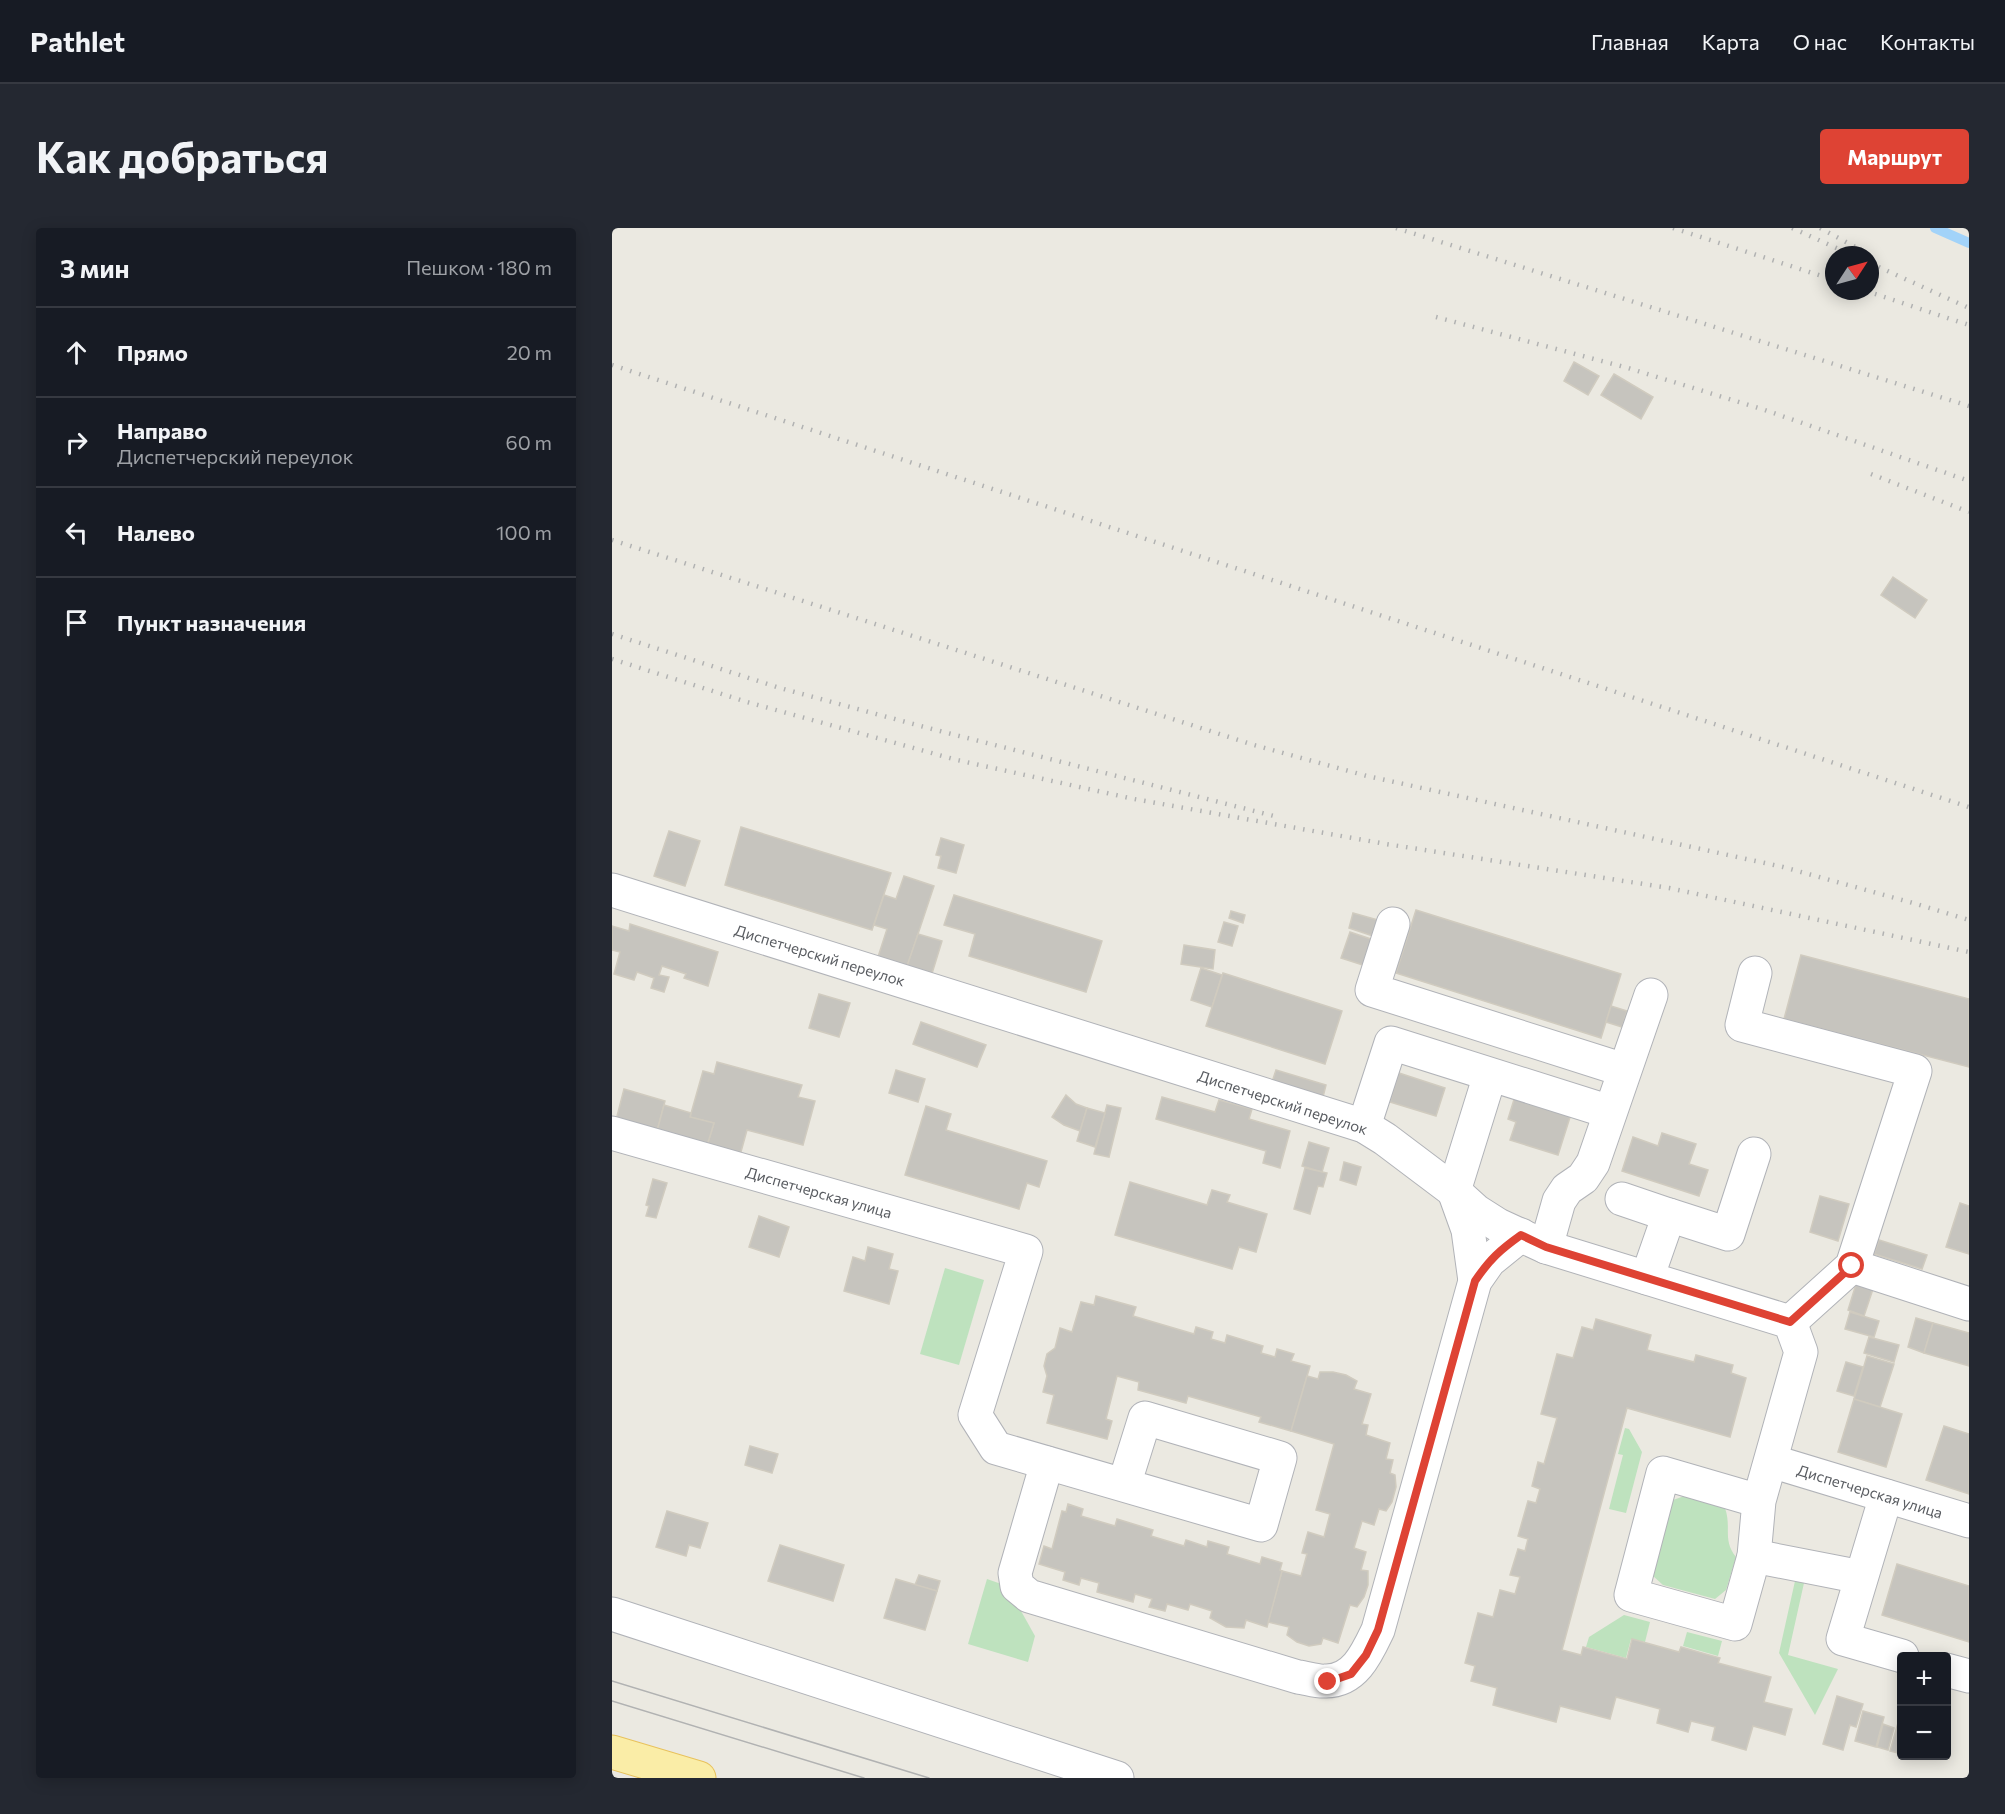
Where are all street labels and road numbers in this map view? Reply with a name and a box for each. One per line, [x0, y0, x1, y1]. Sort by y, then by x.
street label: Диспетчерский переулок [733, 920, 907, 990]
street label: Диспетчерский переулок [1196, 1066, 1370, 1138]
street label: Диспетчерская улица [744, 1163, 894, 1221]
street label: Диспетчерская улица [1795, 1460, 1945, 1522]

